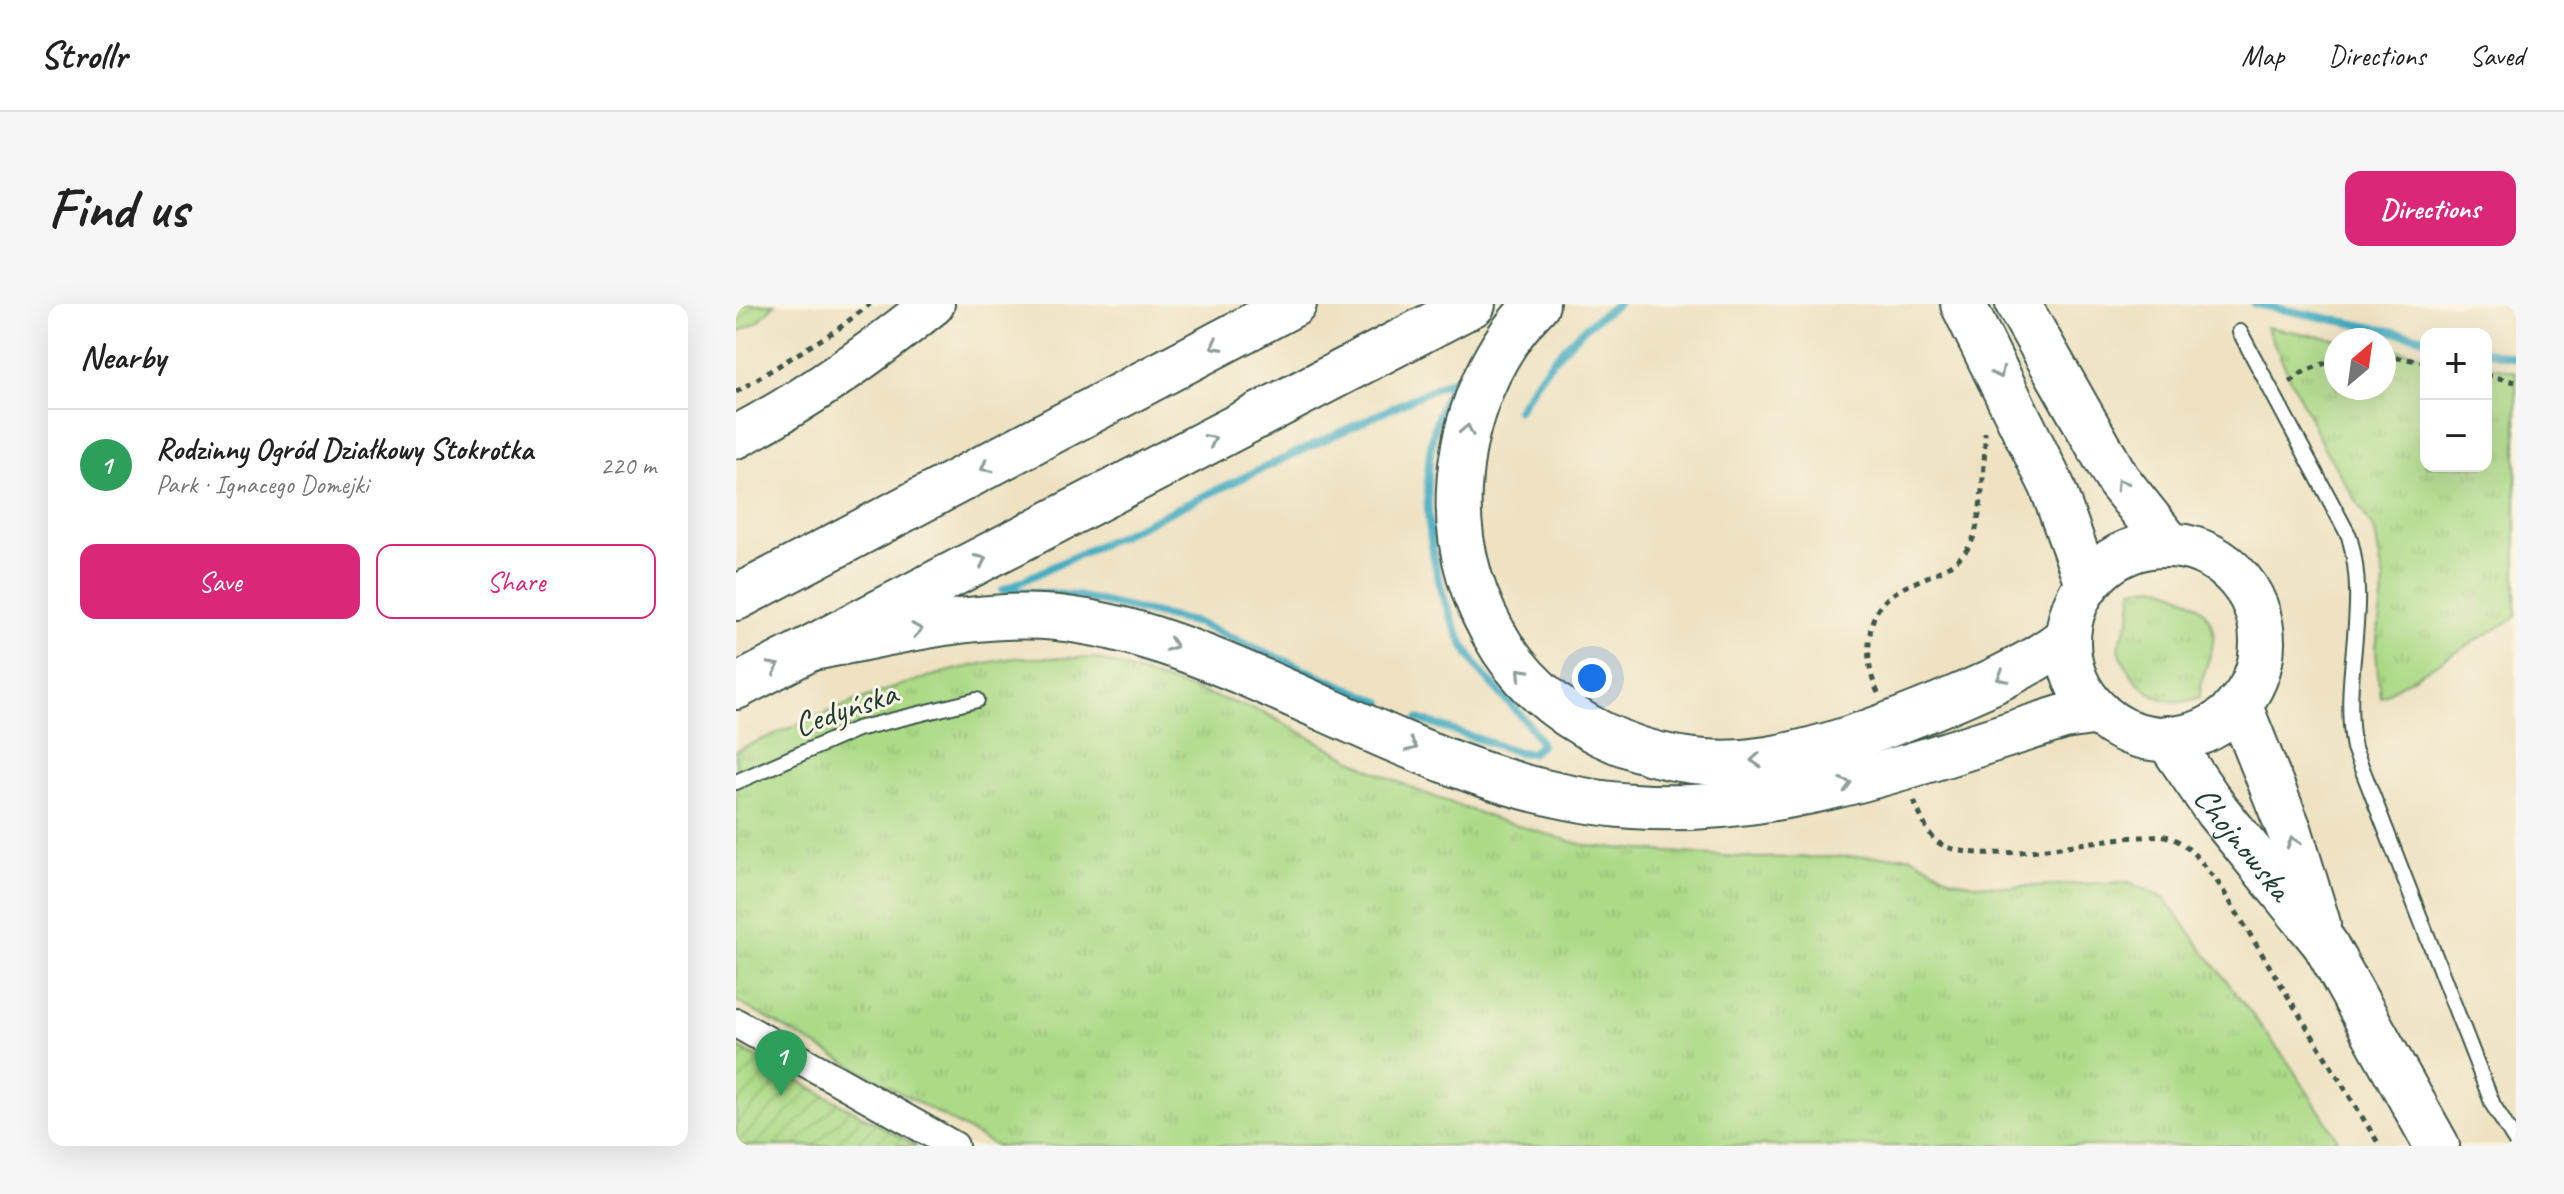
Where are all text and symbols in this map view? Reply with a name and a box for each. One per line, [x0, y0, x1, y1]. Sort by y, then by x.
text: Strollr [40, 32, 127, 79]
text: Map [2241, 38, 2284, 73]
text: Directions [2328, 38, 2426, 73]
text: Saved [2470, 38, 2524, 73]
button: Directions [2345, 171, 2516, 246]
text: Find us [48, 173, 188, 244]
north arrow [2324, 328, 2396, 400]
map controls [2420, 328, 2492, 472]
button: + [2420, 328, 2492, 400]
text: Nearby [80, 335, 166, 378]
one-way arrow [1209, 336, 1224, 351]
one-way arrow [1990, 365, 2005, 380]
button: − [2420, 400, 2492, 472]
one-way arrow [1458, 424, 1475, 438]
text: Rodzinny Ogród Działkowy Stokrotka [156, 430, 533, 468]
one-way arrow [1203, 434, 1218, 450]
text: 1 [100, 449, 112, 482]
text: 220 m [600, 449, 656, 482]
one-way arrow [979, 457, 994, 472]
text: Park · Ignacego Domejki [156, 468, 368, 501]
one-way arrow [2115, 478, 2130, 492]
button: Save [80, 544, 360, 619]
button: Share [376, 544, 656, 619]
one-way arrow [972, 554, 987, 570]
one-way arrow [910, 622, 923, 639]
one-way arrow [1165, 635, 1179, 652]
your location [1572, 658, 1612, 698]
one-way arrow [766, 662, 781, 677]
one-way arrow [1518, 668, 1532, 683]
one-way arrow [1995, 668, 2010, 683]
street label: Cedyńska [788, 670, 904, 746]
one-way arrow [1403, 737, 1418, 753]
one-way arrow [1749, 751, 1762, 768]
one-way arrow [1839, 777, 1853, 793]
street label: Chojnowska [2185, 778, 2304, 911]
one-way arrow [2287, 836, 2303, 850]
pin: 1 [755, 1030, 807, 1096]

